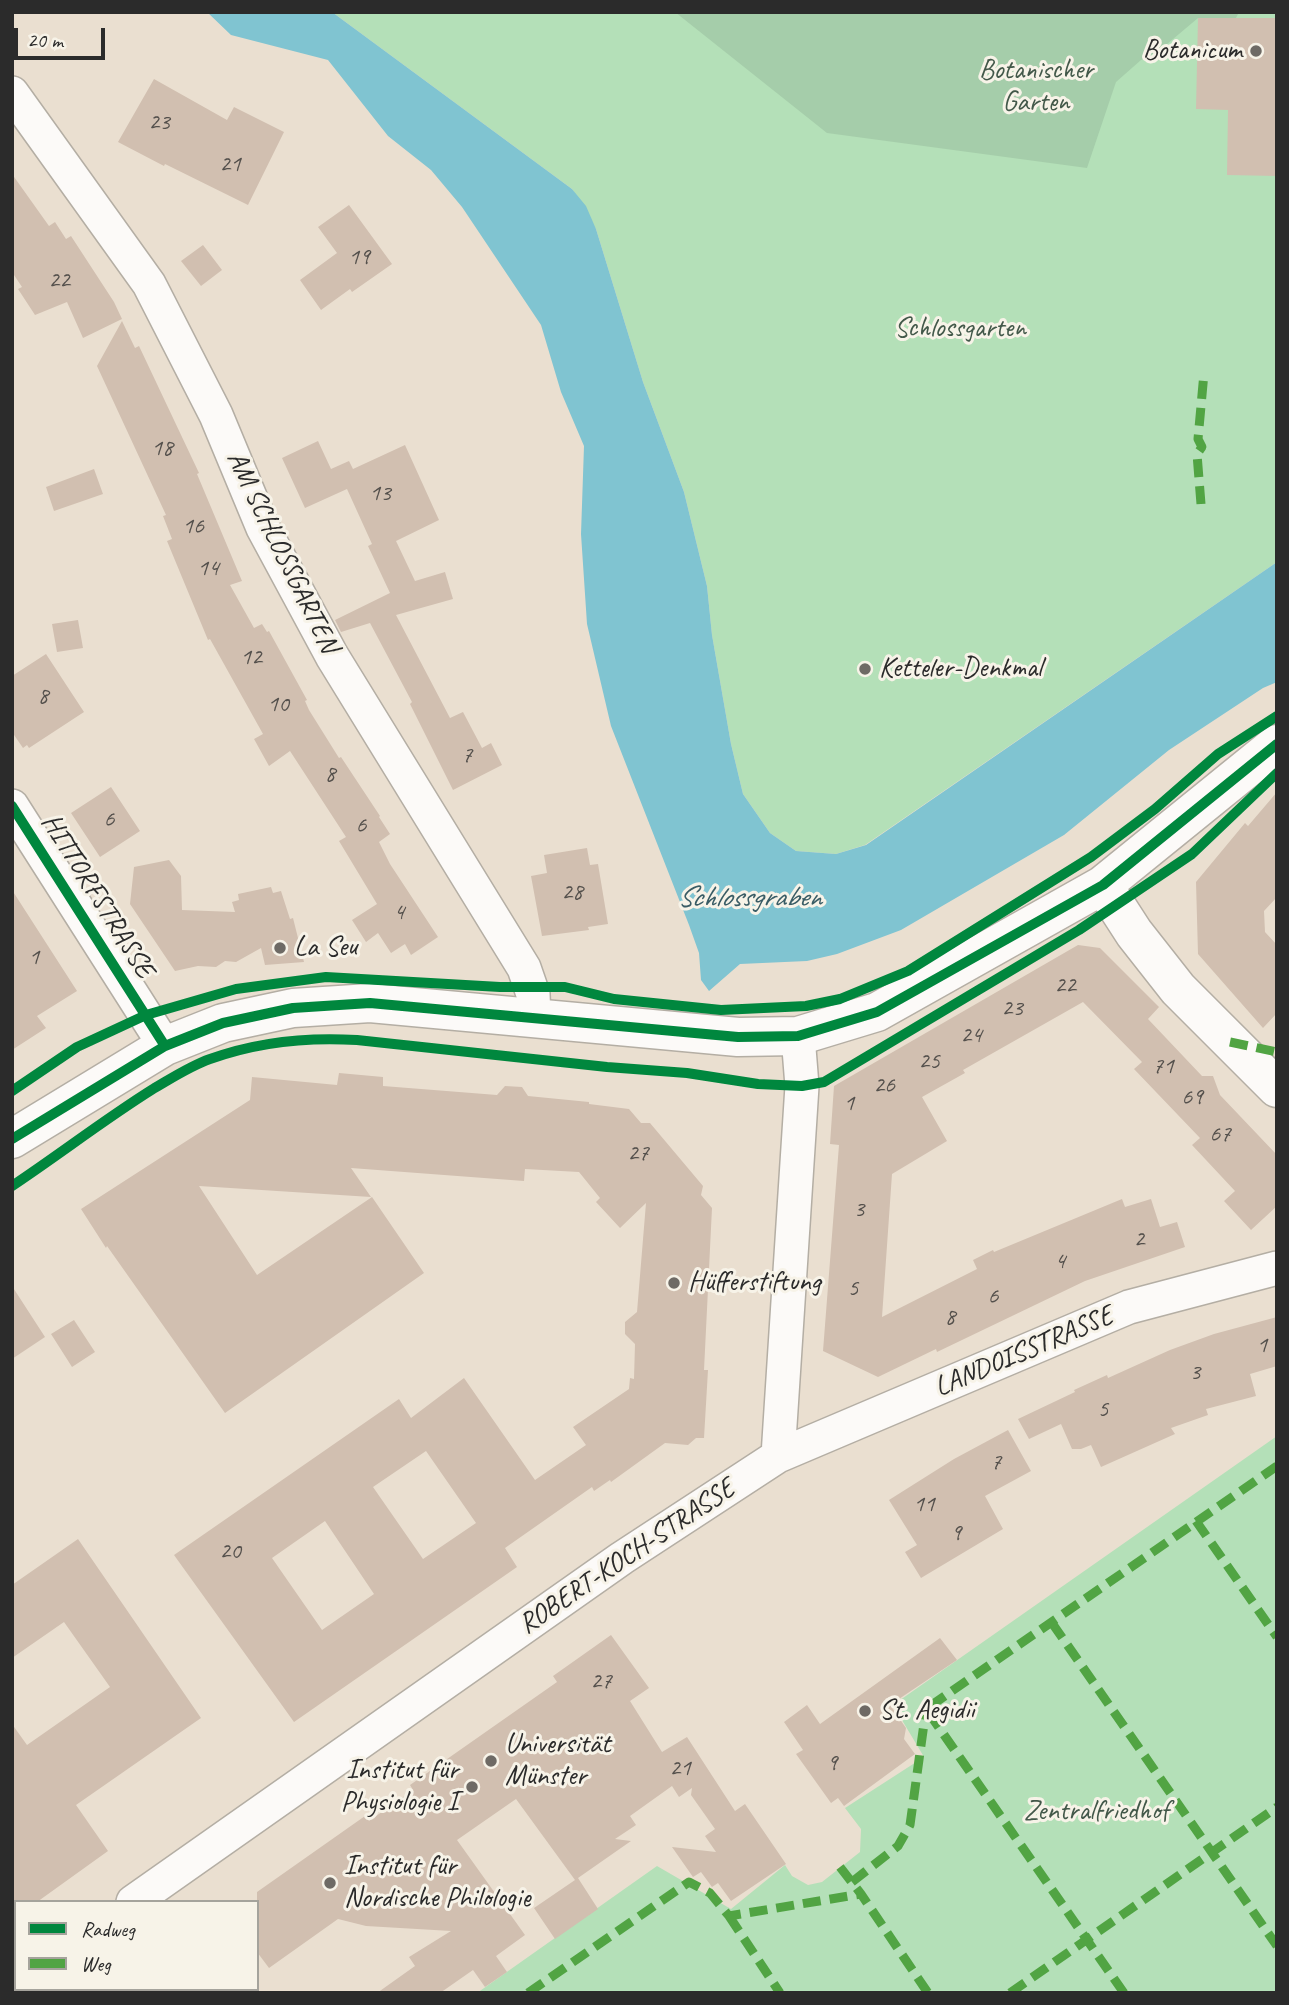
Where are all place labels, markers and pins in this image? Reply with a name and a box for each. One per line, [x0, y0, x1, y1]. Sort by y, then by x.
place label: Botanicum [1143, 34, 1242, 68]
marker: Botanicum [1248, 43, 1264, 59]
place label: Ketteler-Denkmal [879, 652, 1042, 686]
marker: Ketteler-Denkmal [857, 661, 873, 677]
place label: La Seu [294, 931, 357, 965]
marker: La Seu [272, 940, 288, 956]
place label: Hüfferstiftung [688, 1266, 821, 1300]
marker: Hüfferstiftung [666, 1275, 682, 1291]
place label: St. Aegidii [879, 1694, 975, 1728]
marker: St. Aegidii [857, 1703, 873, 1719]
place label: Universität Münster [505, 1728, 610, 1794]
marker: Universität Münster [483, 1753, 499, 1769]
place label: Institut für Physiologie I [341, 1754, 458, 1820]
marker: Institut für Physiologie I [464, 1779, 480, 1795]
place label: Institut für Nordische Philologie [344, 1850, 530, 1916]
marker: Institut für Nordische Philologie [322, 1875, 338, 1891]

